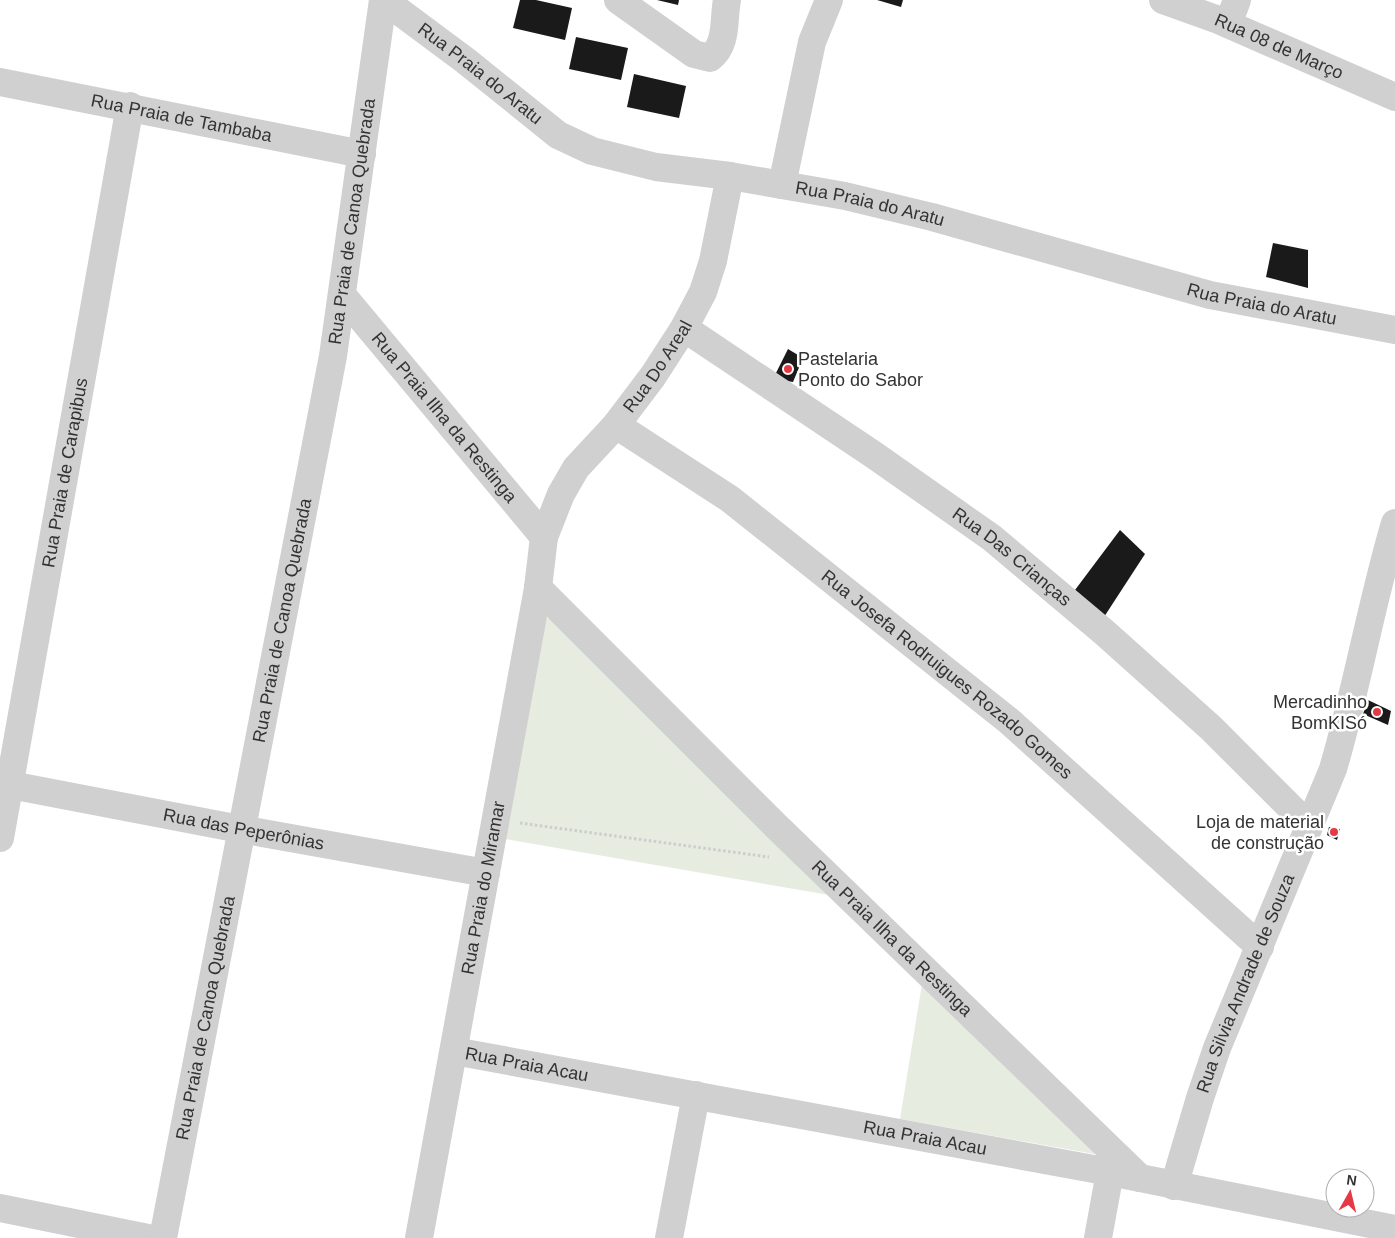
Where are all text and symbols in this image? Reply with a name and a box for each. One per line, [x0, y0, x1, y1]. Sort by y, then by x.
street label: Rua 08 de Março [1212, 10, 1346, 83]
street label: Rua Praia do Aratu [414, 19, 546, 128]
street label: Rua Praia de Tambaba [89, 90, 275, 146]
street label: Rua Praia de Canoa Quebrada [325, 96, 379, 346]
street label: Rua Praia do Aratu [794, 178, 947, 230]
street label: Rua Praia do Aratu [1185, 279, 1338, 329]
street label: Rua Do Areal [619, 317, 696, 416]
street label: Rua Praia Ilha da Restinga [368, 328, 521, 507]
place label: Pastelaria Ponto do Sabor [798, 349, 923, 390]
marker: Pastelaria Ponto do Sabor [782, 363, 794, 375]
street label: Rua Praia de Carapibus [38, 376, 92, 569]
street label: Rua Praia de Canoa Quebrada [249, 496, 316, 744]
street label: Rua Das Crianças [949, 503, 1075, 610]
street label: Rua Josefa Rodruigues Rozado Gomes [818, 566, 1076, 783]
place label: Mercadinho BomKISó [1273, 692, 1367, 733]
marker: Mercadinho BomKISó [1371, 706, 1383, 718]
street label: Rua Praia do Miramar [457, 799, 509, 976]
street label: Rua das Peperônias [162, 805, 326, 854]
place label: Loja de material de construção [1196, 812, 1324, 853]
marker: Loja de material de construção [1328, 826, 1340, 838]
street label: Rua Praia Ilha da Restinga [808, 856, 977, 1021]
street label: Rua Silvia Andrade de Souza [1192, 870, 1299, 1095]
street label: Rua Praia de Canoa Quebrada [172, 893, 239, 1142]
street label: Rua Praia Acau [463, 1043, 590, 1086]
street label: Rua Praia Acau [862, 1117, 988, 1159]
north arrow [1325, 1168, 1375, 1218]
text: N [1346, 1171, 1358, 1189]

